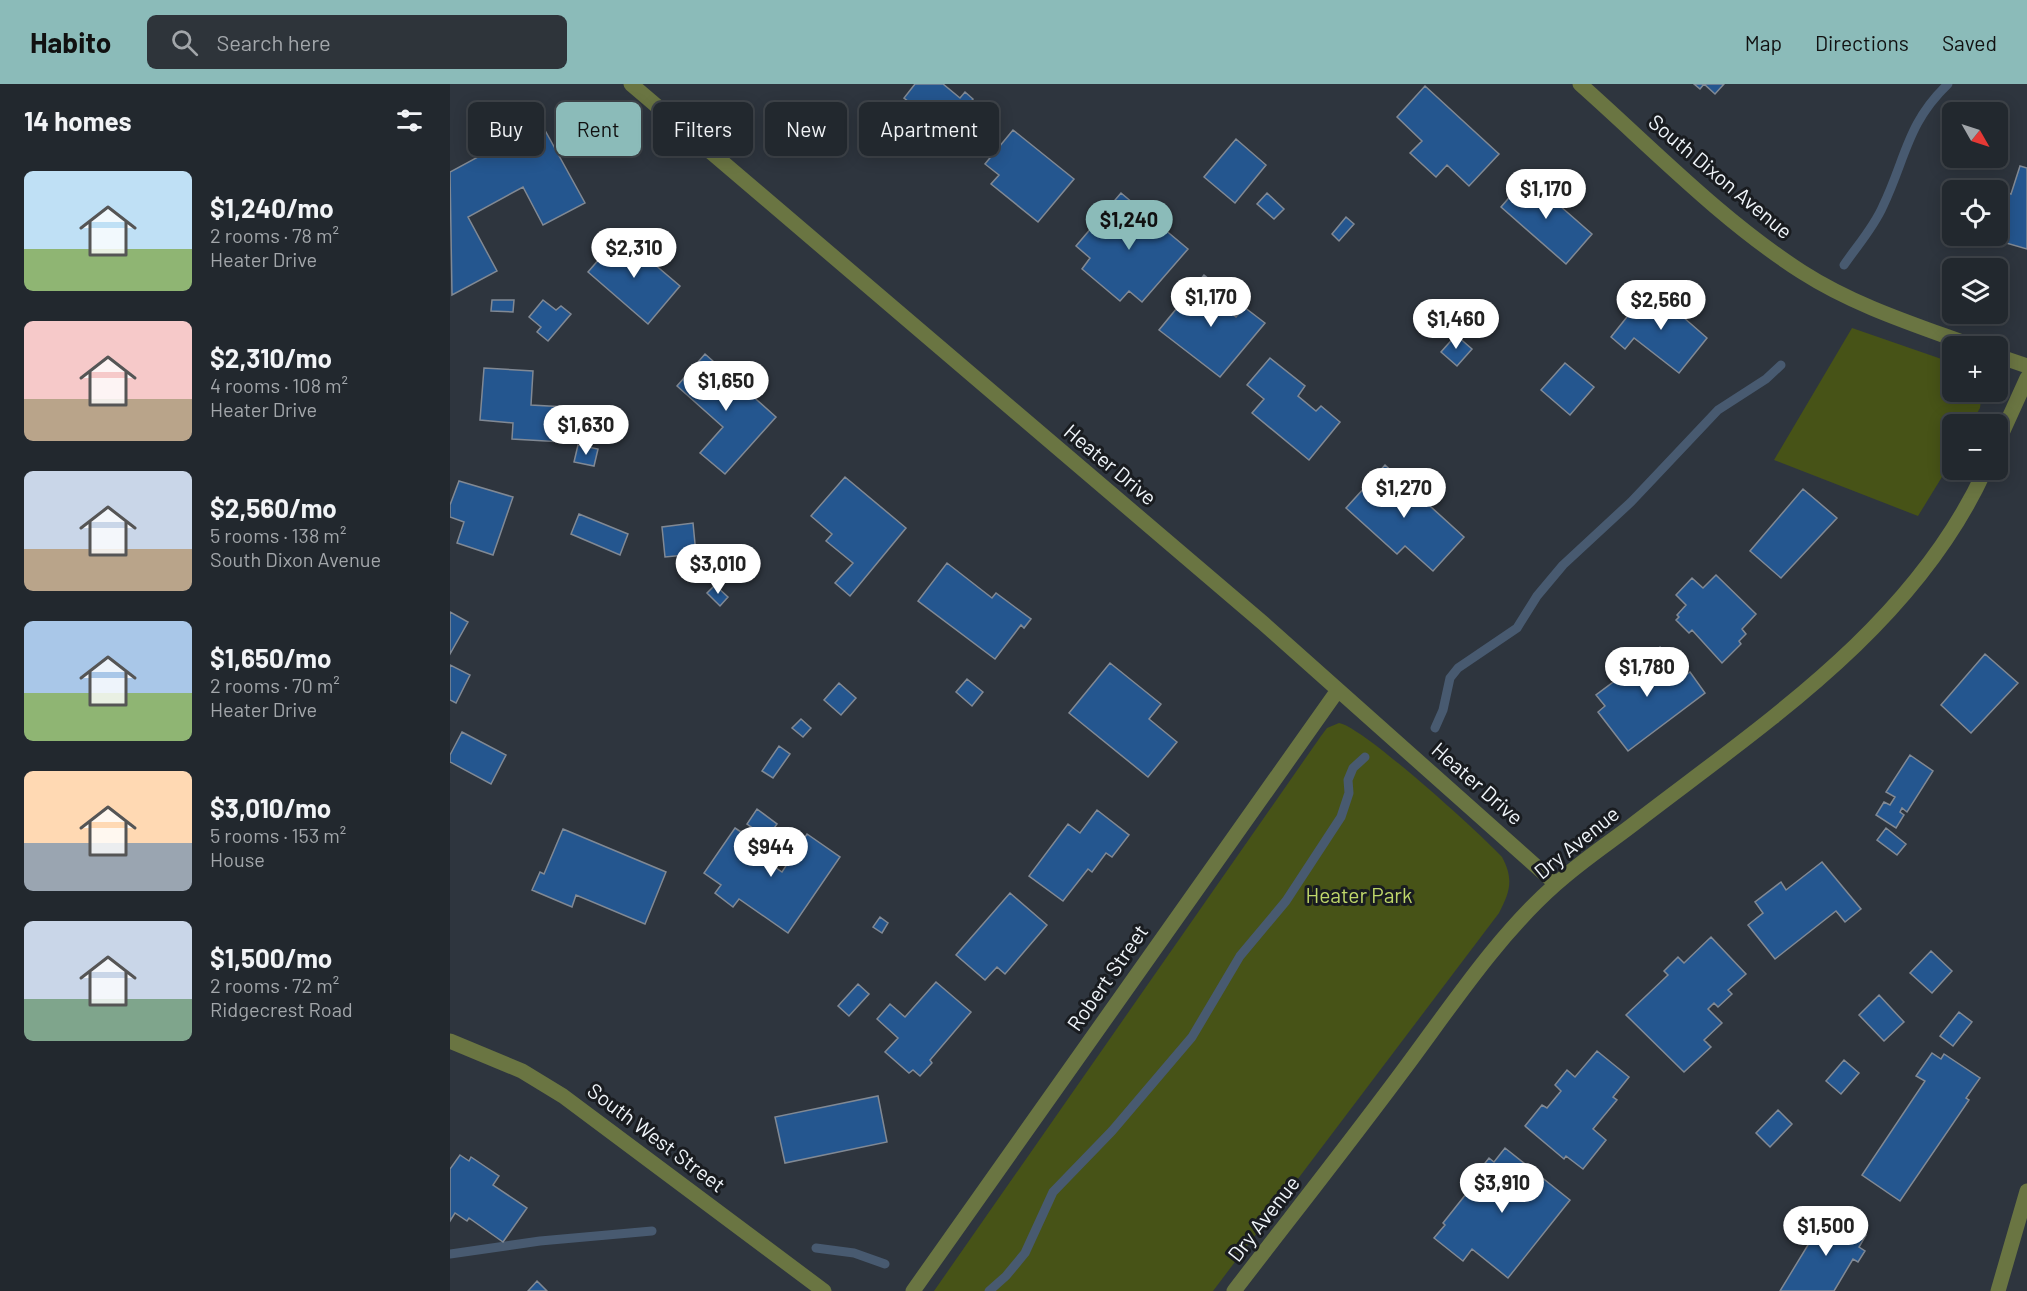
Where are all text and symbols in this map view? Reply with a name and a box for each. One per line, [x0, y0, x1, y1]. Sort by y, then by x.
search box [147, 15, 567, 69]
text: Habito [30, 25, 111, 59]
icon: search [168, 26, 201, 59]
text: Search here [216, 29, 331, 55]
text: Map [1745, 30, 1782, 55]
text: Directions [1815, 30, 1909, 55]
text: Saved [1942, 30, 1997, 55]
chip: Buy [468, 102, 544, 156]
chip: Rent [556, 102, 641, 156]
chip: Filters [653, 102, 753, 156]
chip: New [765, 102, 847, 156]
chip: Apartment [859, 102, 999, 156]
north arrow [1942, 102, 2008, 168]
map controls [1942, 102, 2008, 480]
icon: filters [393, 104, 426, 137]
text: 14 homes [24, 105, 131, 136]
street label: South Dixon Avenue [1644, 109, 1798, 243]
pin: $1,170 [1497, 169, 1595, 220]
text: $1,170 [1520, 176, 1572, 200]
button: locate [1942, 180, 2008, 246]
text: $1,240/mo [210, 192, 334, 223]
icon: home [72, 195, 144, 267]
pin: $1,240 [1080, 200, 1178, 251]
text: $1,240 [1100, 207, 1158, 231]
text: 2 rooms · 78 m² [210, 223, 339, 247]
pin: $2,310 [585, 228, 683, 279]
text: $2,310 [605, 235, 663, 259]
text: Heater Drive [210, 247, 317, 271]
button: layers [1942, 258, 2008, 324]
pin: $1,170 [1162, 277, 1260, 328]
pin: $2,560 [1612, 280, 1710, 331]
text: $1,170 [1185, 284, 1237, 308]
text: $2,560 [1631, 287, 1691, 311]
pin: $1,460 [1407, 299, 1505, 350]
text: $1,460 [1427, 306, 1485, 330]
button: + [1942, 336, 2008, 402]
text: $2,310/mo [210, 342, 332, 373]
icon: home [72, 345, 144, 417]
pin: $1,650 [677, 361, 775, 412]
text: $1,650 [698, 368, 754, 392]
text: 4 rooms · 108 m² [210, 373, 348, 397]
text: Heater Drive [210, 397, 317, 421]
pin: $1,630 [537, 405, 635, 456]
text: $1,630 [558, 412, 614, 436]
button: − [1942, 414, 2008, 480]
street label: Heater Drive [1060, 418, 1162, 510]
pin: $1,270 [1355, 468, 1453, 519]
text: $1,270 [1376, 475, 1432, 499]
text: $2,560/mo [210, 492, 337, 523]
icon: home [72, 495, 144, 567]
text: 5 rooms · 138 m² [210, 523, 346, 547]
pin: $3,010 [669, 544, 767, 595]
text: South Dixon Avenue [210, 547, 381, 571]
text: $3,010 [690, 551, 746, 575]
text: $1,650/mo [210, 642, 331, 673]
icon: home [72, 645, 144, 717]
pin: $1,780 [1598, 647, 1696, 698]
text: $1,780 [1619, 654, 1675, 678]
text: 2 rooms · 70 m² [210, 673, 340, 697]
text: Heater Drive [210, 697, 317, 721]
street label: Heater Drive [1427, 736, 1529, 829]
text: $3,010/mo [210, 792, 331, 823]
icon: home [72, 795, 144, 867]
street label: Dry Avenue [1529, 800, 1623, 884]
text: 5 rooms · 153 m² [210, 823, 346, 847]
pin: $944 [735, 827, 807, 878]
text: $944 [748, 834, 794, 858]
text: House [210, 847, 265, 871]
park label: Heater Park [1305, 882, 1413, 907]
street label: Robert Street [1061, 919, 1153, 1035]
text: $1,500/mo [210, 942, 332, 973]
icon: home [72, 945, 144, 1017]
text: 2 rooms · 72 m² [210, 973, 339, 997]
text: Ridgecrest Road [210, 997, 353, 1021]
street label: South West Street [583, 1077, 731, 1197]
pin: $3,910 [1453, 1163, 1551, 1214]
street label: Dry Avenue [1222, 1170, 1304, 1266]
text: $3,910 [1474, 1170, 1530, 1194]
pin: $1,500 [1777, 1206, 1875, 1257]
text: $1,500 [1797, 1213, 1855, 1237]

